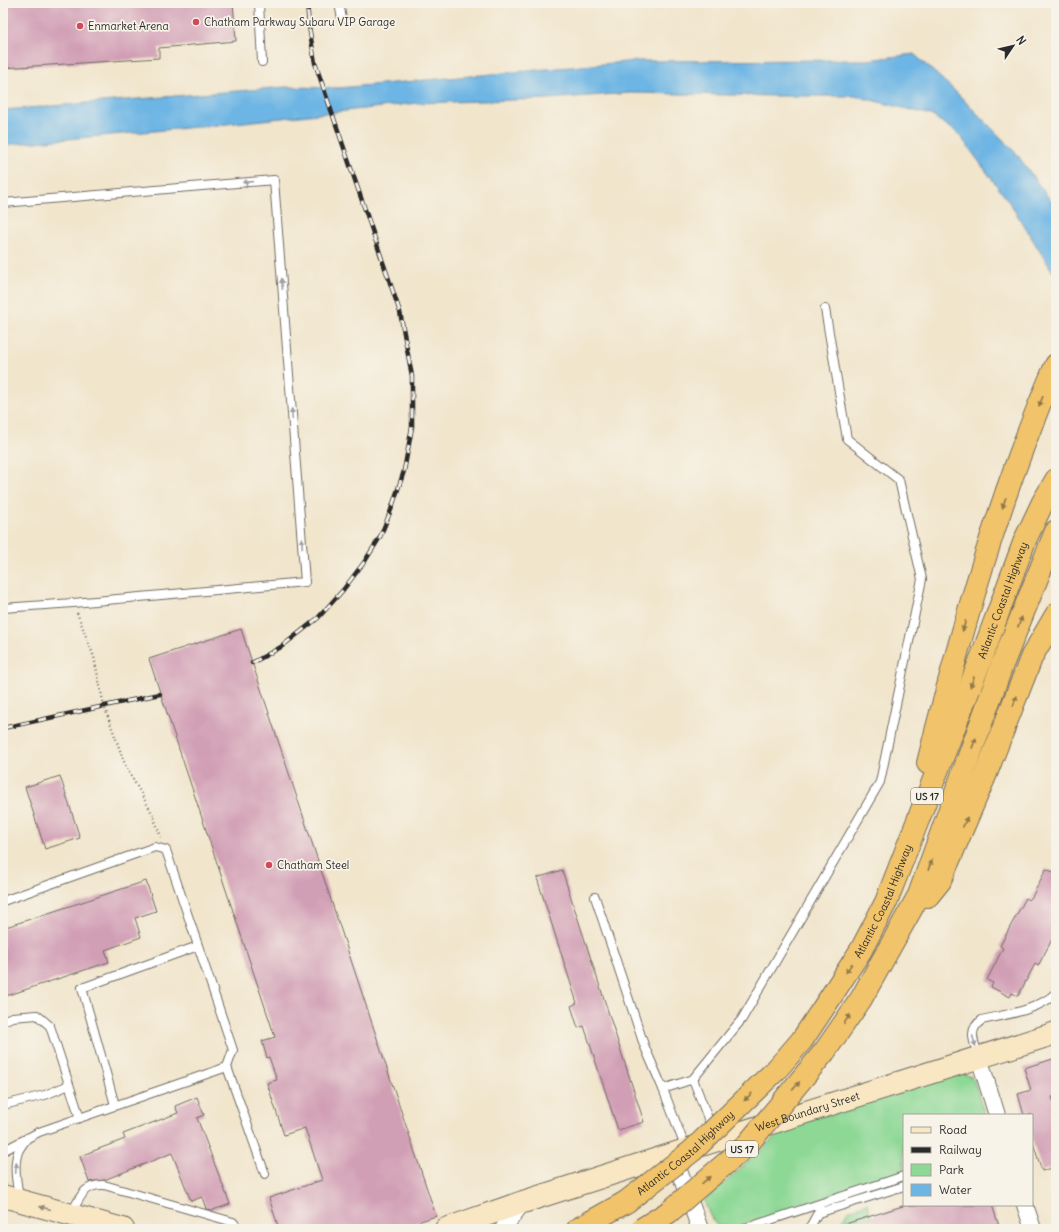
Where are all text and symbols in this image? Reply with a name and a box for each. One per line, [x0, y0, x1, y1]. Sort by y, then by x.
place label: Chatham Parkway Subaru VIP Garage [204, 15, 395, 29]
marker: Chatham Parkway Subaru VIP Garage [191, 17, 201, 27]
place label: Enmarket Arena [88, 19, 169, 33]
marker: Enmarket Arena [75, 21, 85, 31]
north arrow [993, 26, 1033, 66]
text: N [1013, 33, 1029, 47]
one-way arrow [242, 179, 254, 186]
one-way arrow [279, 278, 286, 290]
one-way arrow [1037, 396, 1043, 408]
one-way arrow [289, 408, 295, 420]
one-way arrow [1000, 497, 1006, 509]
one-way arrow [298, 537, 305, 549]
street label: Atlantic Coastal Highway [975, 540, 1031, 661]
one-way arrow [1017, 615, 1023, 627]
one-way arrow [961, 621, 967, 633]
one-way arrow [969, 676, 975, 688]
one-way arrow [1012, 695, 1018, 707]
one-way arrow [971, 737, 977, 749]
road number: US 17 [911, 788, 943, 804]
one-way arrow [962, 816, 968, 827]
street label: Atlantic Coastal Highway [851, 842, 915, 961]
place label: Chatham Steel [277, 858, 349, 872]
one-way arrow [927, 859, 933, 871]
marker: Chatham Steel [264, 860, 274, 870]
one-way arrow [846, 962, 853, 974]
one-way arrow [843, 1014, 851, 1024]
one-way arrow [971, 1035, 977, 1047]
one-way arrow [791, 1081, 800, 1092]
street label: West Boundary Street [753, 1088, 862, 1135]
one-way arrow [743, 1092, 753, 1102]
street label: Atlantic Coastal Highway [634, 1107, 737, 1198]
legend [903, 1114, 1033, 1206]
text: Road [939, 1122, 967, 1137]
road number: US 17 [726, 1141, 758, 1157]
text: Railway [939, 1142, 982, 1157]
one-way arrow [13, 1162, 20, 1174]
text: Park [939, 1162, 964, 1177]
one-way arrow [701, 1176, 712, 1185]
text: Water [939, 1182, 972, 1197]
one-way arrow [39, 1204, 51, 1210]

